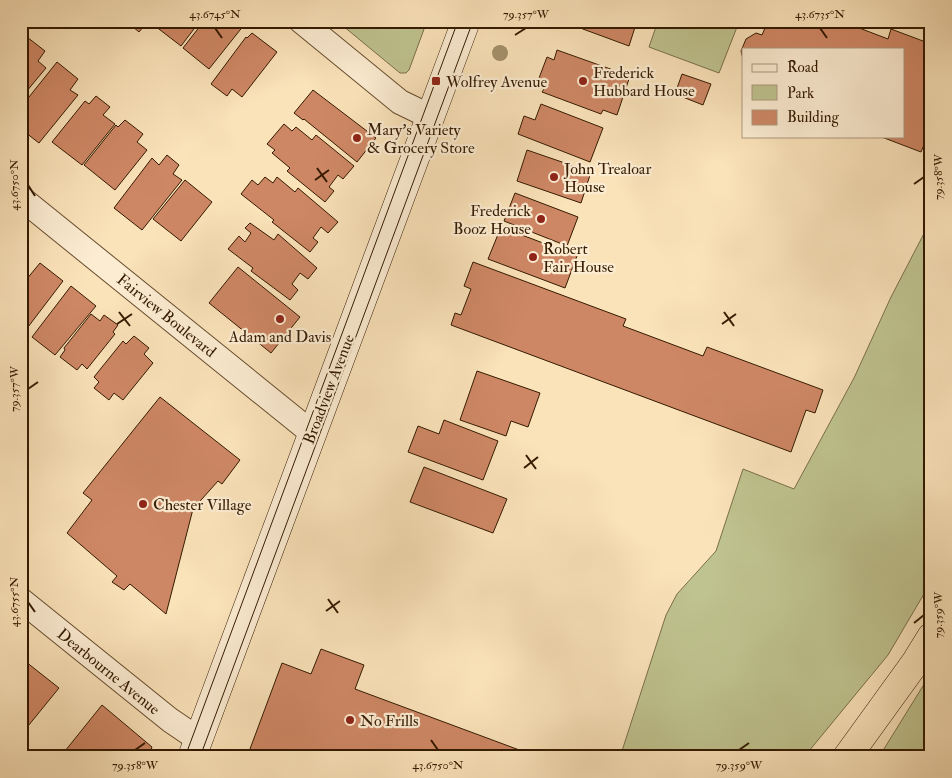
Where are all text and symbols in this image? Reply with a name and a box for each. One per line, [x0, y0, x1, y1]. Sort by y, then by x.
text: 43.6745°N [189, 7, 241, 22]
text: 79.357°W [503, 7, 550, 22]
text: 43.6735°N [795, 7, 845, 22]
legend [742, 48, 904, 138]
text: Road [787, 58, 819, 77]
place label: Frederick Hubbard House [593, 63, 695, 101]
place label: Wolfrey Avenue [445, 72, 547, 92]
marker: Wolfrey Avenue [430, 75, 442, 87]
marker: Frederick Hubbard House [577, 75, 589, 87]
text: Park [787, 84, 814, 103]
text: Building [787, 108, 839, 127]
place label: Mary's Variety & Grocery Store [367, 120, 475, 158]
marker: Mary's Variety & Grocery Store [351, 132, 363, 144]
text: 79.358°W [931, 153, 946, 200]
text: 43.6750°N [7, 159, 22, 211]
place label: John Trealoar House [563, 159, 651, 197]
marker: John Trealoar House [548, 171, 560, 183]
place label: Frederick Booz House [453, 201, 531, 239]
marker: Frederick Booz House [535, 213, 547, 225]
place label: Robert Fair House [543, 239, 614, 277]
marker: Robert Fair House [527, 251, 539, 263]
street label: Fairview Boulevard [113, 270, 220, 362]
marker: Adam and Davis [274, 313, 286, 325]
place label: Adam and Davis [228, 327, 331, 347]
street label: Broadview Avenue [299, 331, 359, 447]
text: 79.357°W [7, 365, 22, 412]
place label: Chester Village [153, 495, 252, 515]
marker: Chester Village [137, 498, 149, 510]
text: 43.6755°N [7, 577, 22, 627]
text: 79.359°W [931, 591, 946, 638]
street label: Dearbourne Avenue [53, 624, 164, 720]
place label: No Frills [360, 711, 419, 731]
marker: No Frills [344, 714, 356, 726]
text: 79.358°W [112, 758, 159, 773]
text: 43.6750°N [412, 758, 464, 773]
text: 79.359°W [716, 758, 763, 773]

